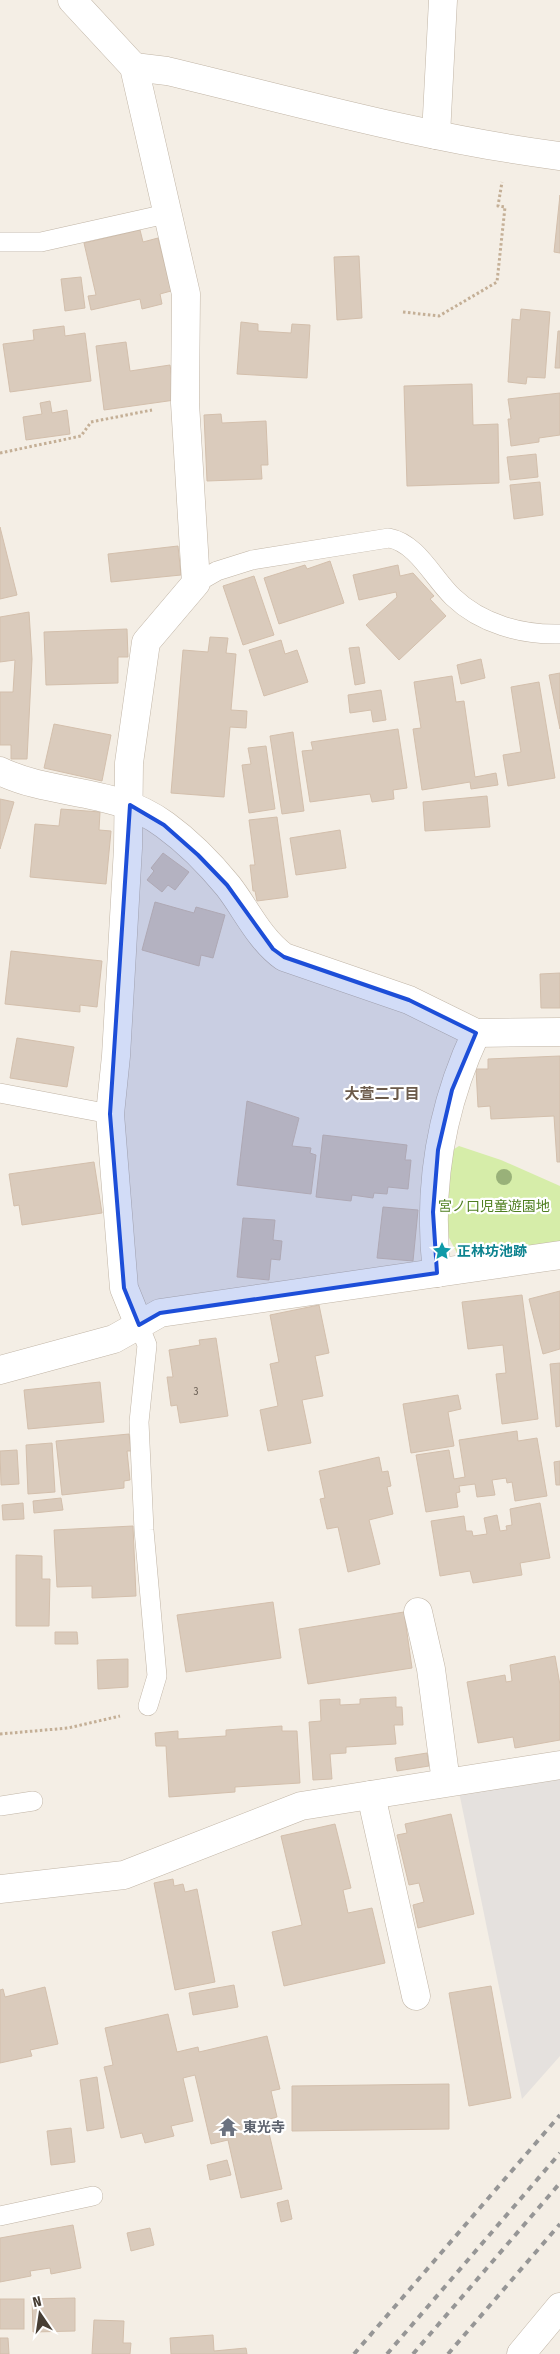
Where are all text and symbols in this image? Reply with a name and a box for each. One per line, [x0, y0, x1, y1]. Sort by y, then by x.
district label: 大萱二丁目 [344, 1085, 420, 1103]
park label: 宮ノ口児童遊園地 [438, 1198, 550, 1215]
place icon: 正林坊池跡 [431, 1240, 453, 1262]
place label: 正林坊池跡 [457, 1243, 527, 1260]
house number: 3 [194, 1385, 199, 1398]
temple icon: 東光寺 [217, 2116, 239, 2138]
place label: 東光寺 [243, 2119, 285, 2136]
north arrow [15, 2289, 65, 2339]
text: N [31, 2293, 43, 2311]

